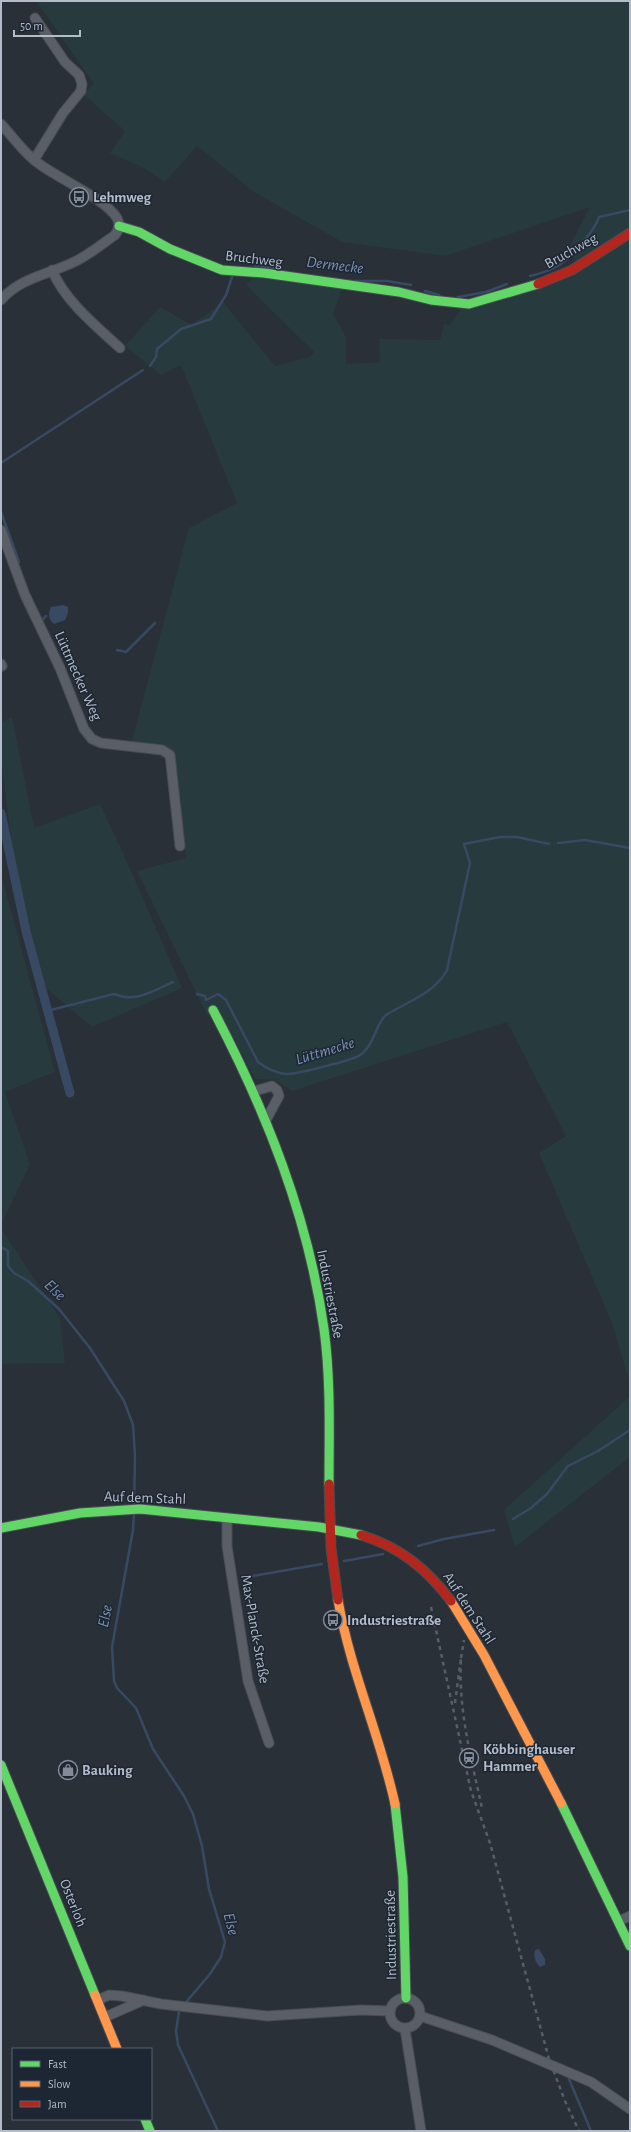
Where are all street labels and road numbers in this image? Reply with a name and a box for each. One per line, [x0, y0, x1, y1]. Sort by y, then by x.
street label: Bruchweg [542, 230, 600, 272]
street label: Bruchweg [224, 248, 284, 270]
street label: Lüttmecker Weg [52, 629, 105, 723]
street label: Industriestraße [314, 1248, 346, 1340]
street label: Auf dem Stahl [104, 1489, 186, 1507]
street label: Auf dem Stahl [440, 1569, 498, 1647]
street label: Max-Planck-Straße [238, 1573, 272, 1685]
street label: Osterloh [57, 1877, 89, 1929]
street label: Industriestraße [383, 1890, 399, 1980]

